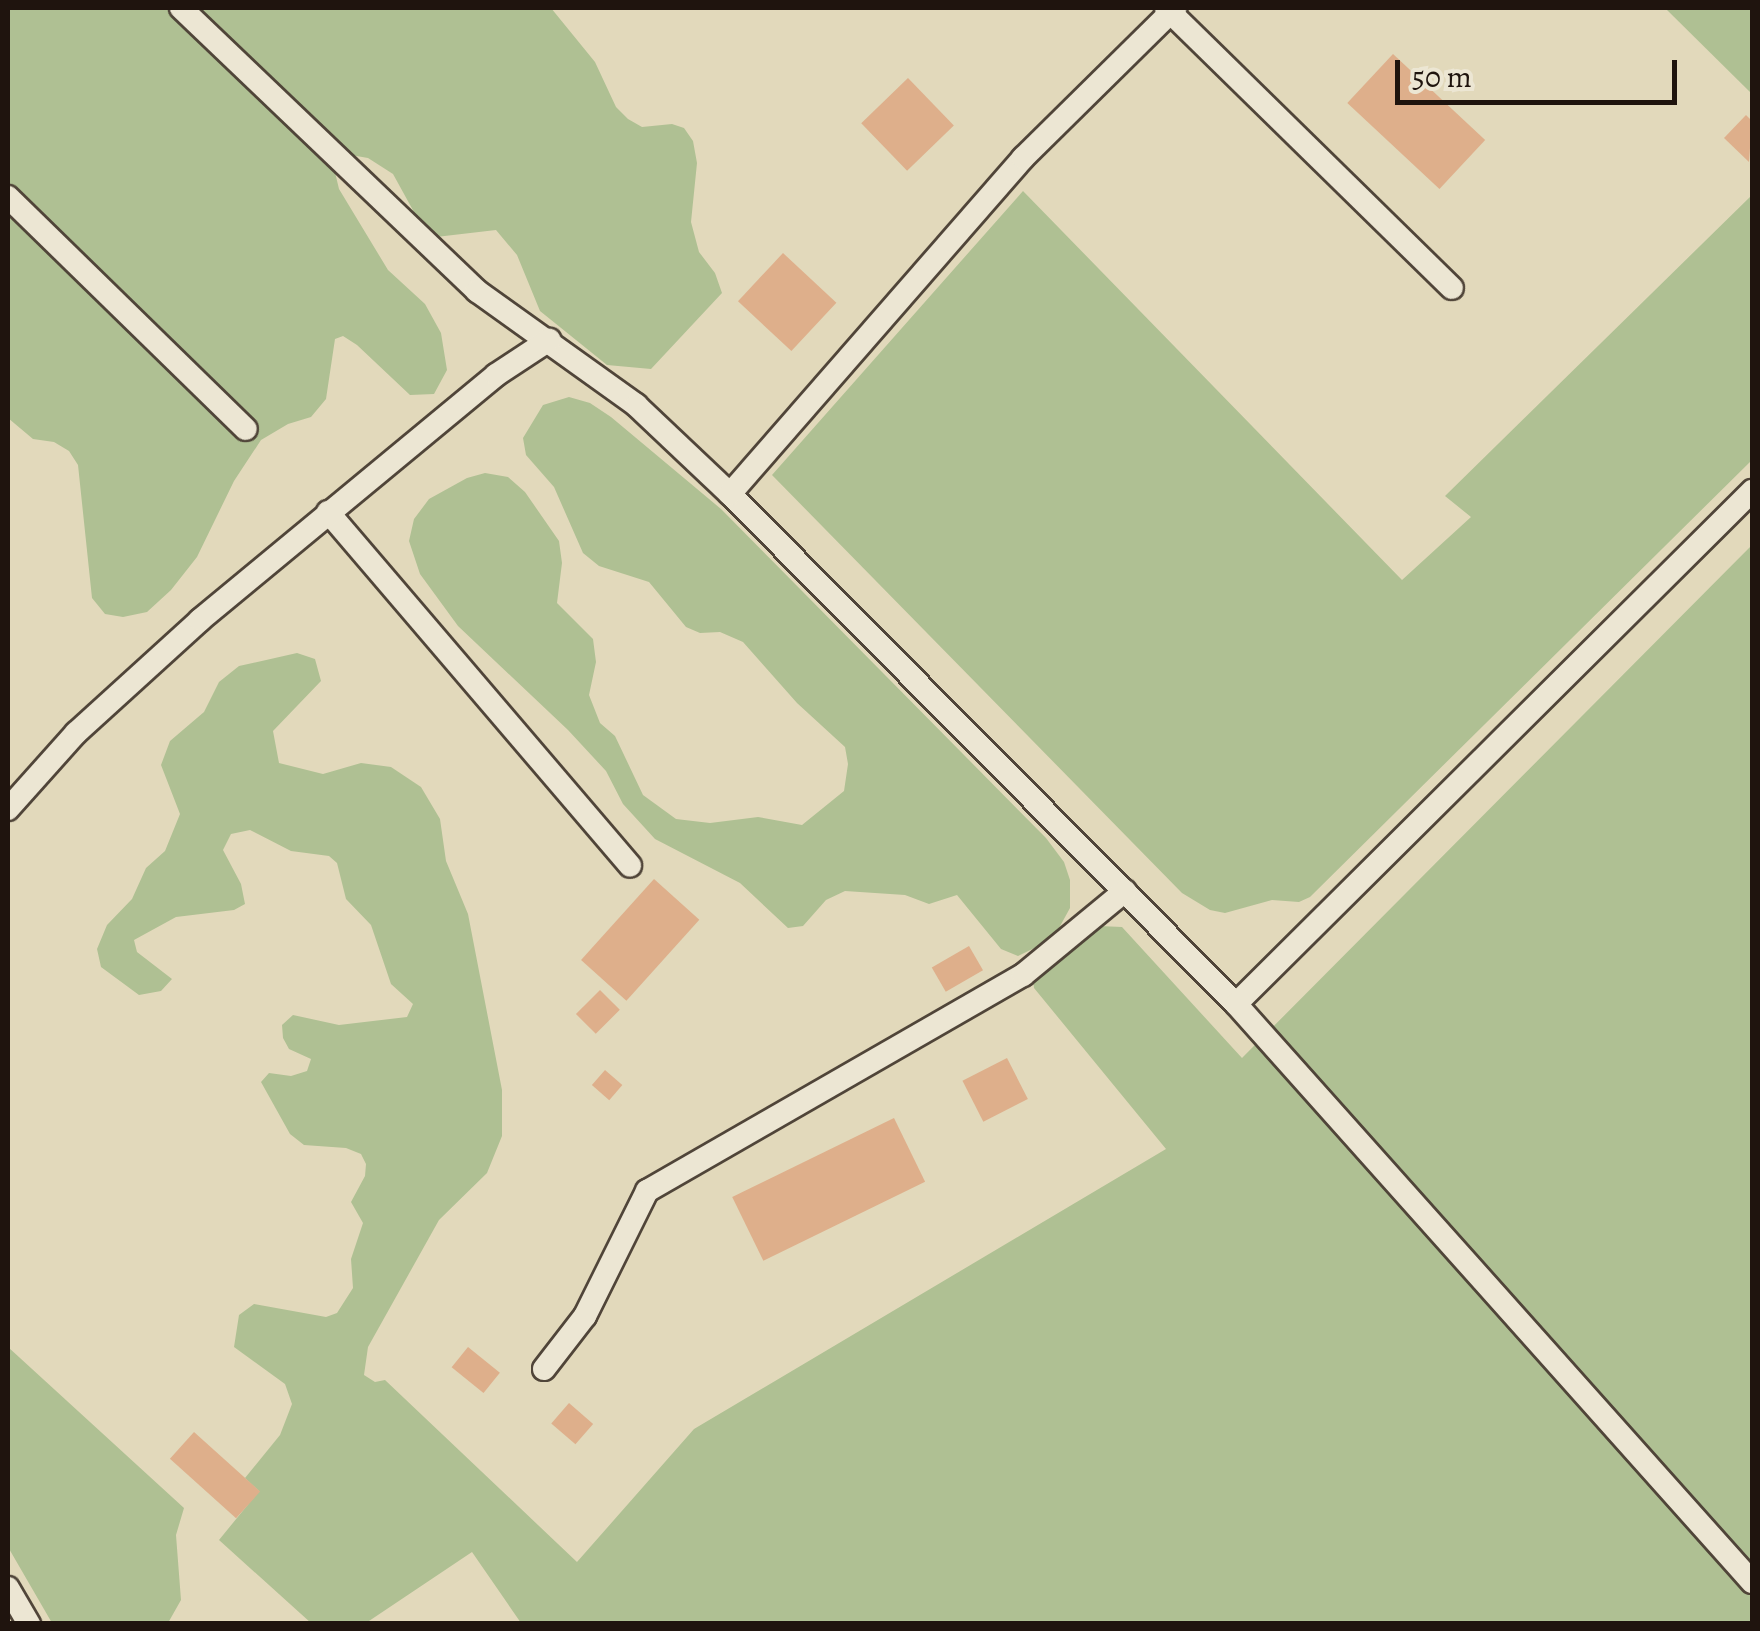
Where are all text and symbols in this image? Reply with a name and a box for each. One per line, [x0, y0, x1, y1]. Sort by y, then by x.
scale bar [1400, 40, 1682, 102]
text: 50 m [1412, 57, 1472, 97]

